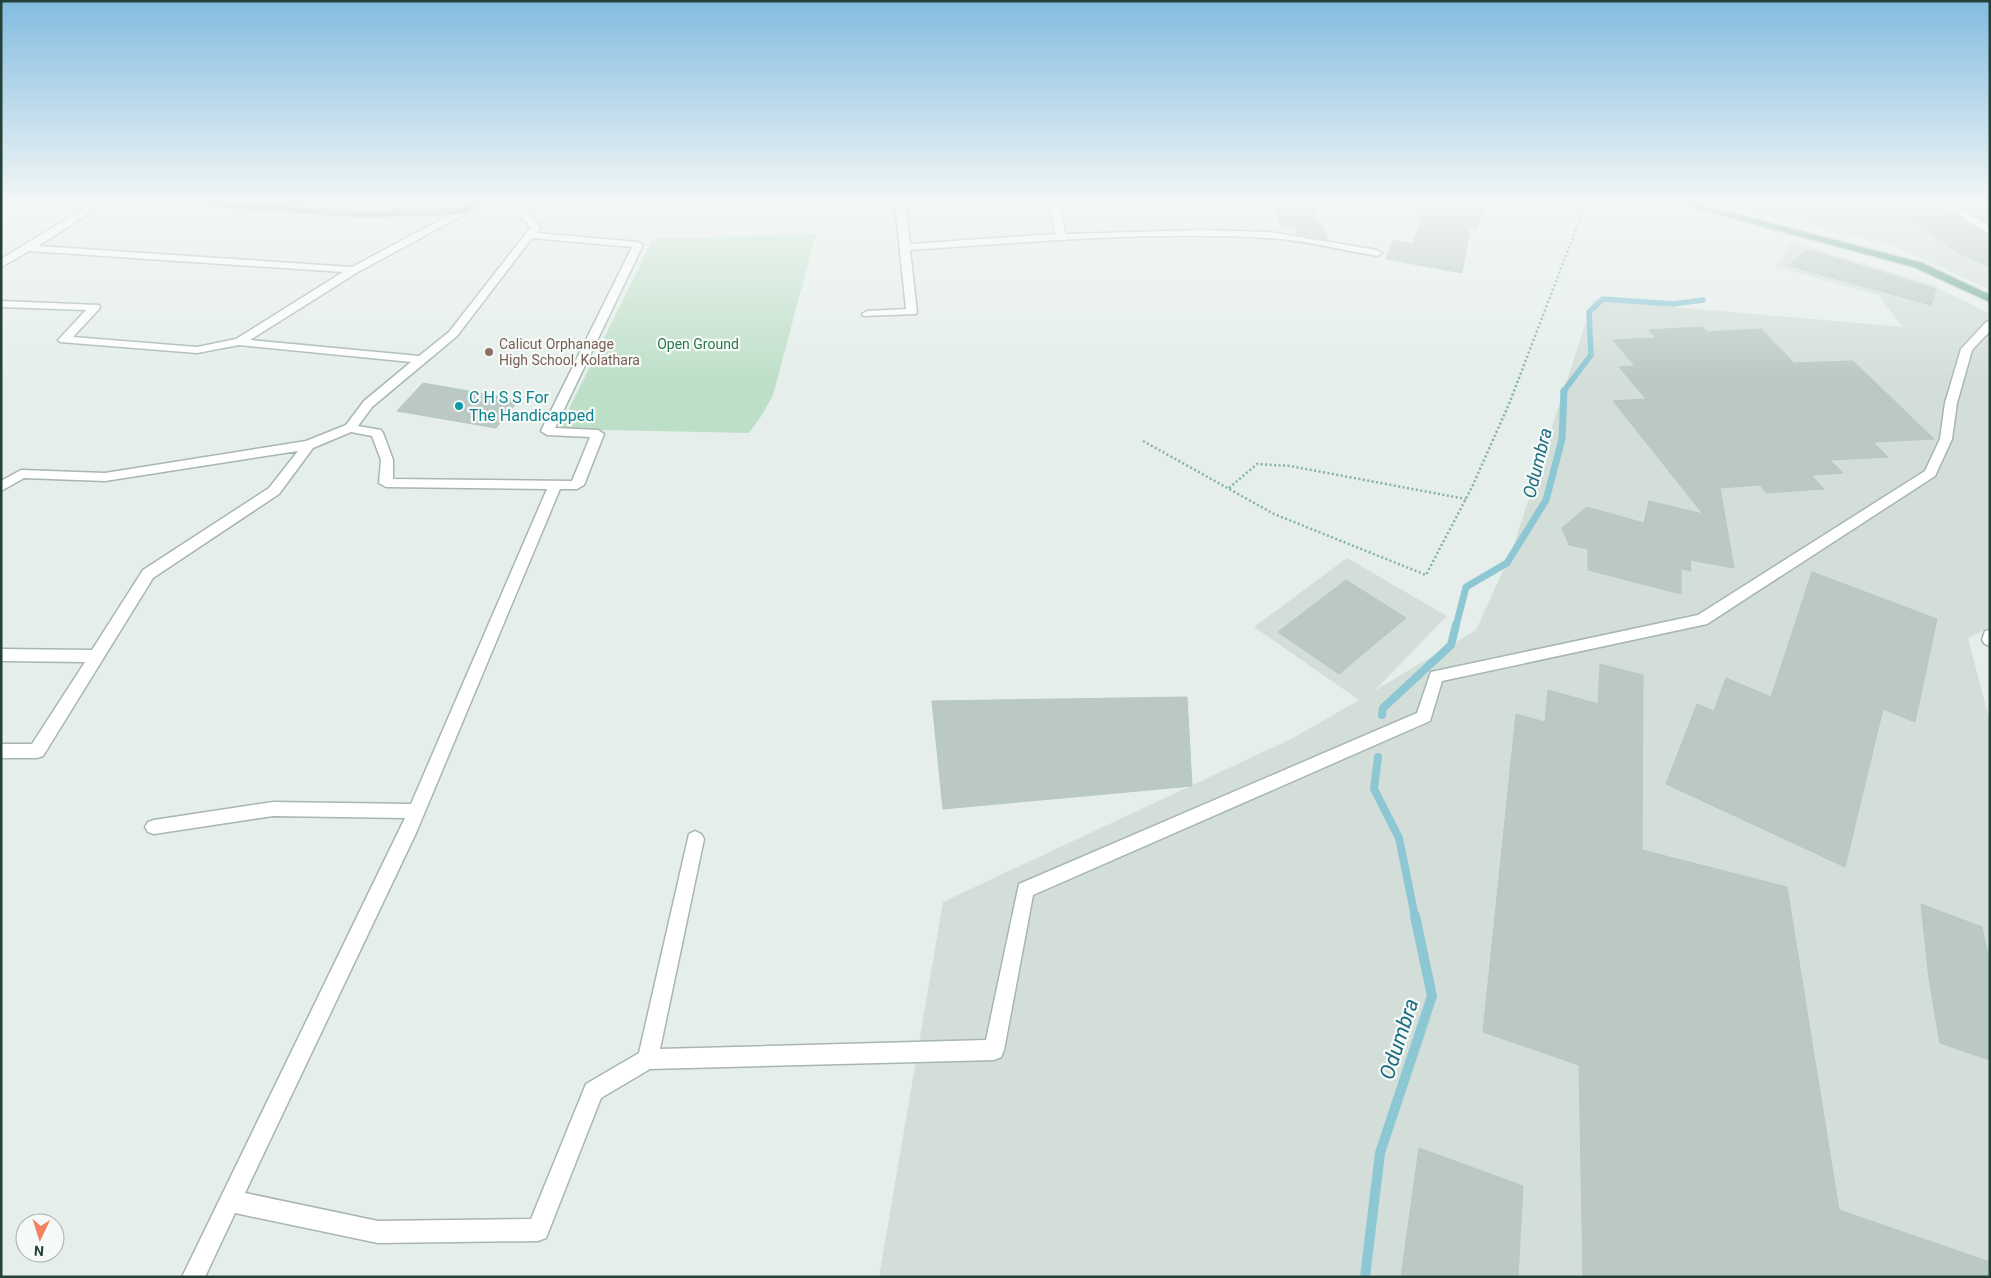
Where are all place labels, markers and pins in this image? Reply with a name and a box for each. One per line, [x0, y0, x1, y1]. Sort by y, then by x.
place label: Calicut Orphanage High School, Kolathara [499, 336, 640, 368]
marker: Calicut Orphanage High School, Kolathara [483, 346, 495, 358]
place label: C H S S For The Handicapped [469, 388, 594, 425]
marker: C H S S For The Handicapped [453, 400, 465, 412]

